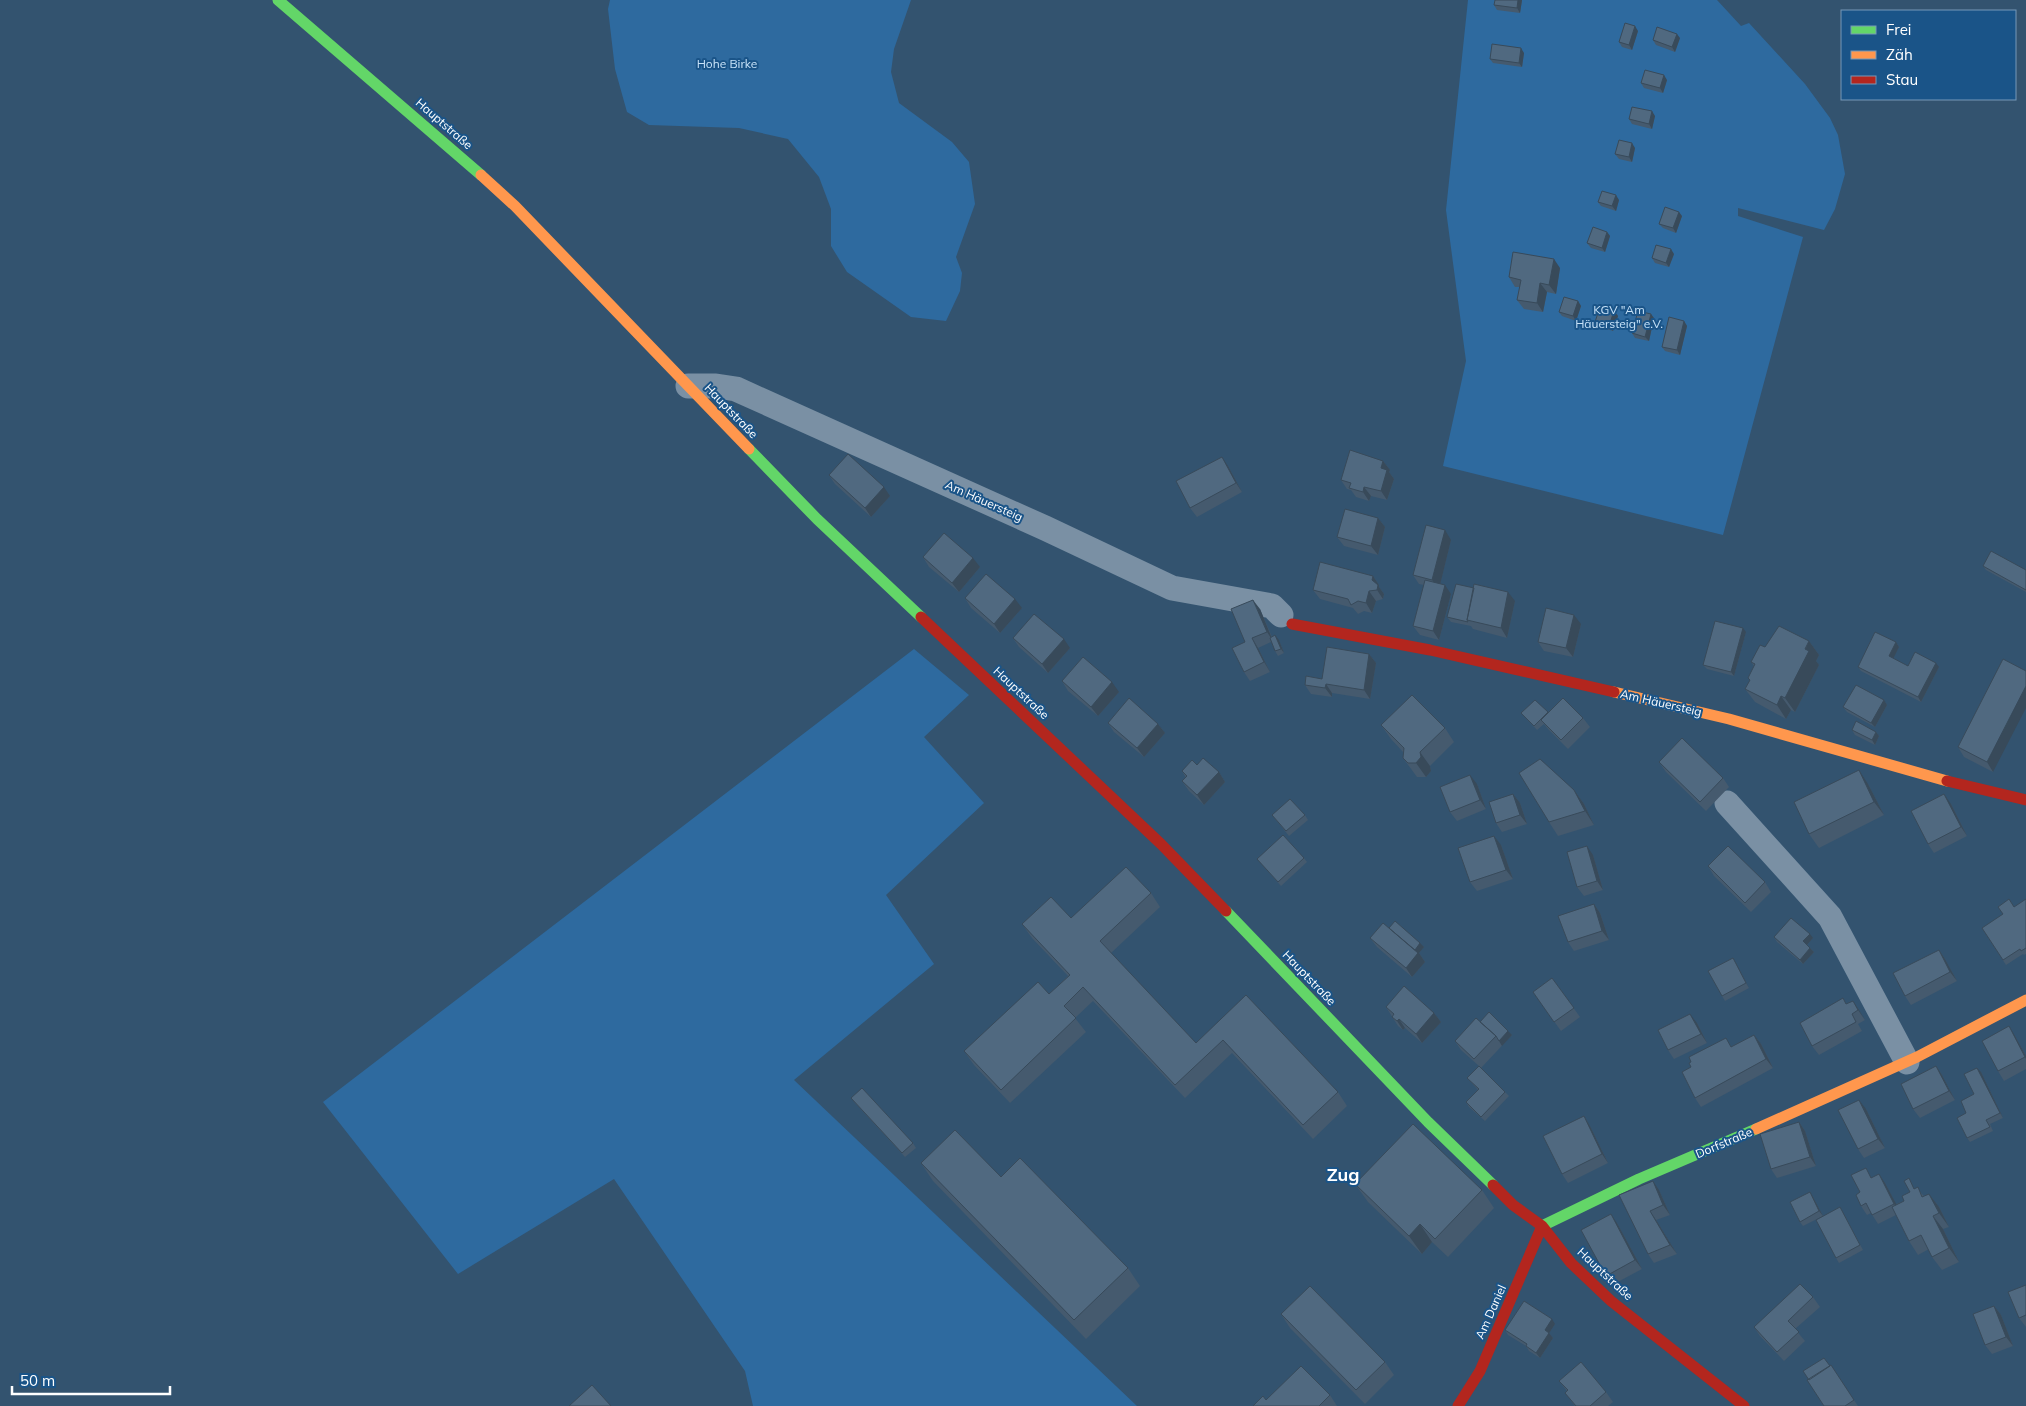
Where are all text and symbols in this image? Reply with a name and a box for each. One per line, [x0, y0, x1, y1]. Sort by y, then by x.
legend [1841, 10, 2016, 100]
text: Frei [1886, 20, 1911, 39]
text: Zäh [1886, 45, 1913, 64]
park label: Hohe Birke [697, 56, 757, 71]
text: Stau [1886, 70, 1918, 89]
street label: Hauptstraße [413, 95, 476, 152]
park label: KGV "Am Häuersteig" e.V. [1575, 302, 1663, 331]
street label: Hauptstraße [702, 380, 761, 441]
street label: Am Häuersteig [943, 477, 1025, 524]
street label: Hauptstraße [990, 663, 1052, 722]
street label: Am Häuersteig [1619, 686, 1703, 719]
street label: Hauptstraße [1280, 947, 1339, 1008]
street label: Dorfstraße [1693, 1124, 1754, 1161]
district label: Zug [1327, 1163, 1359, 1186]
street label: Hauptstraße [1574, 1244, 1636, 1303]
street label: Am Daniel [1472, 1282, 1509, 1341]
scale bar [12, 1364, 170, 1396]
text: 50 m [20, 1371, 55, 1390]

